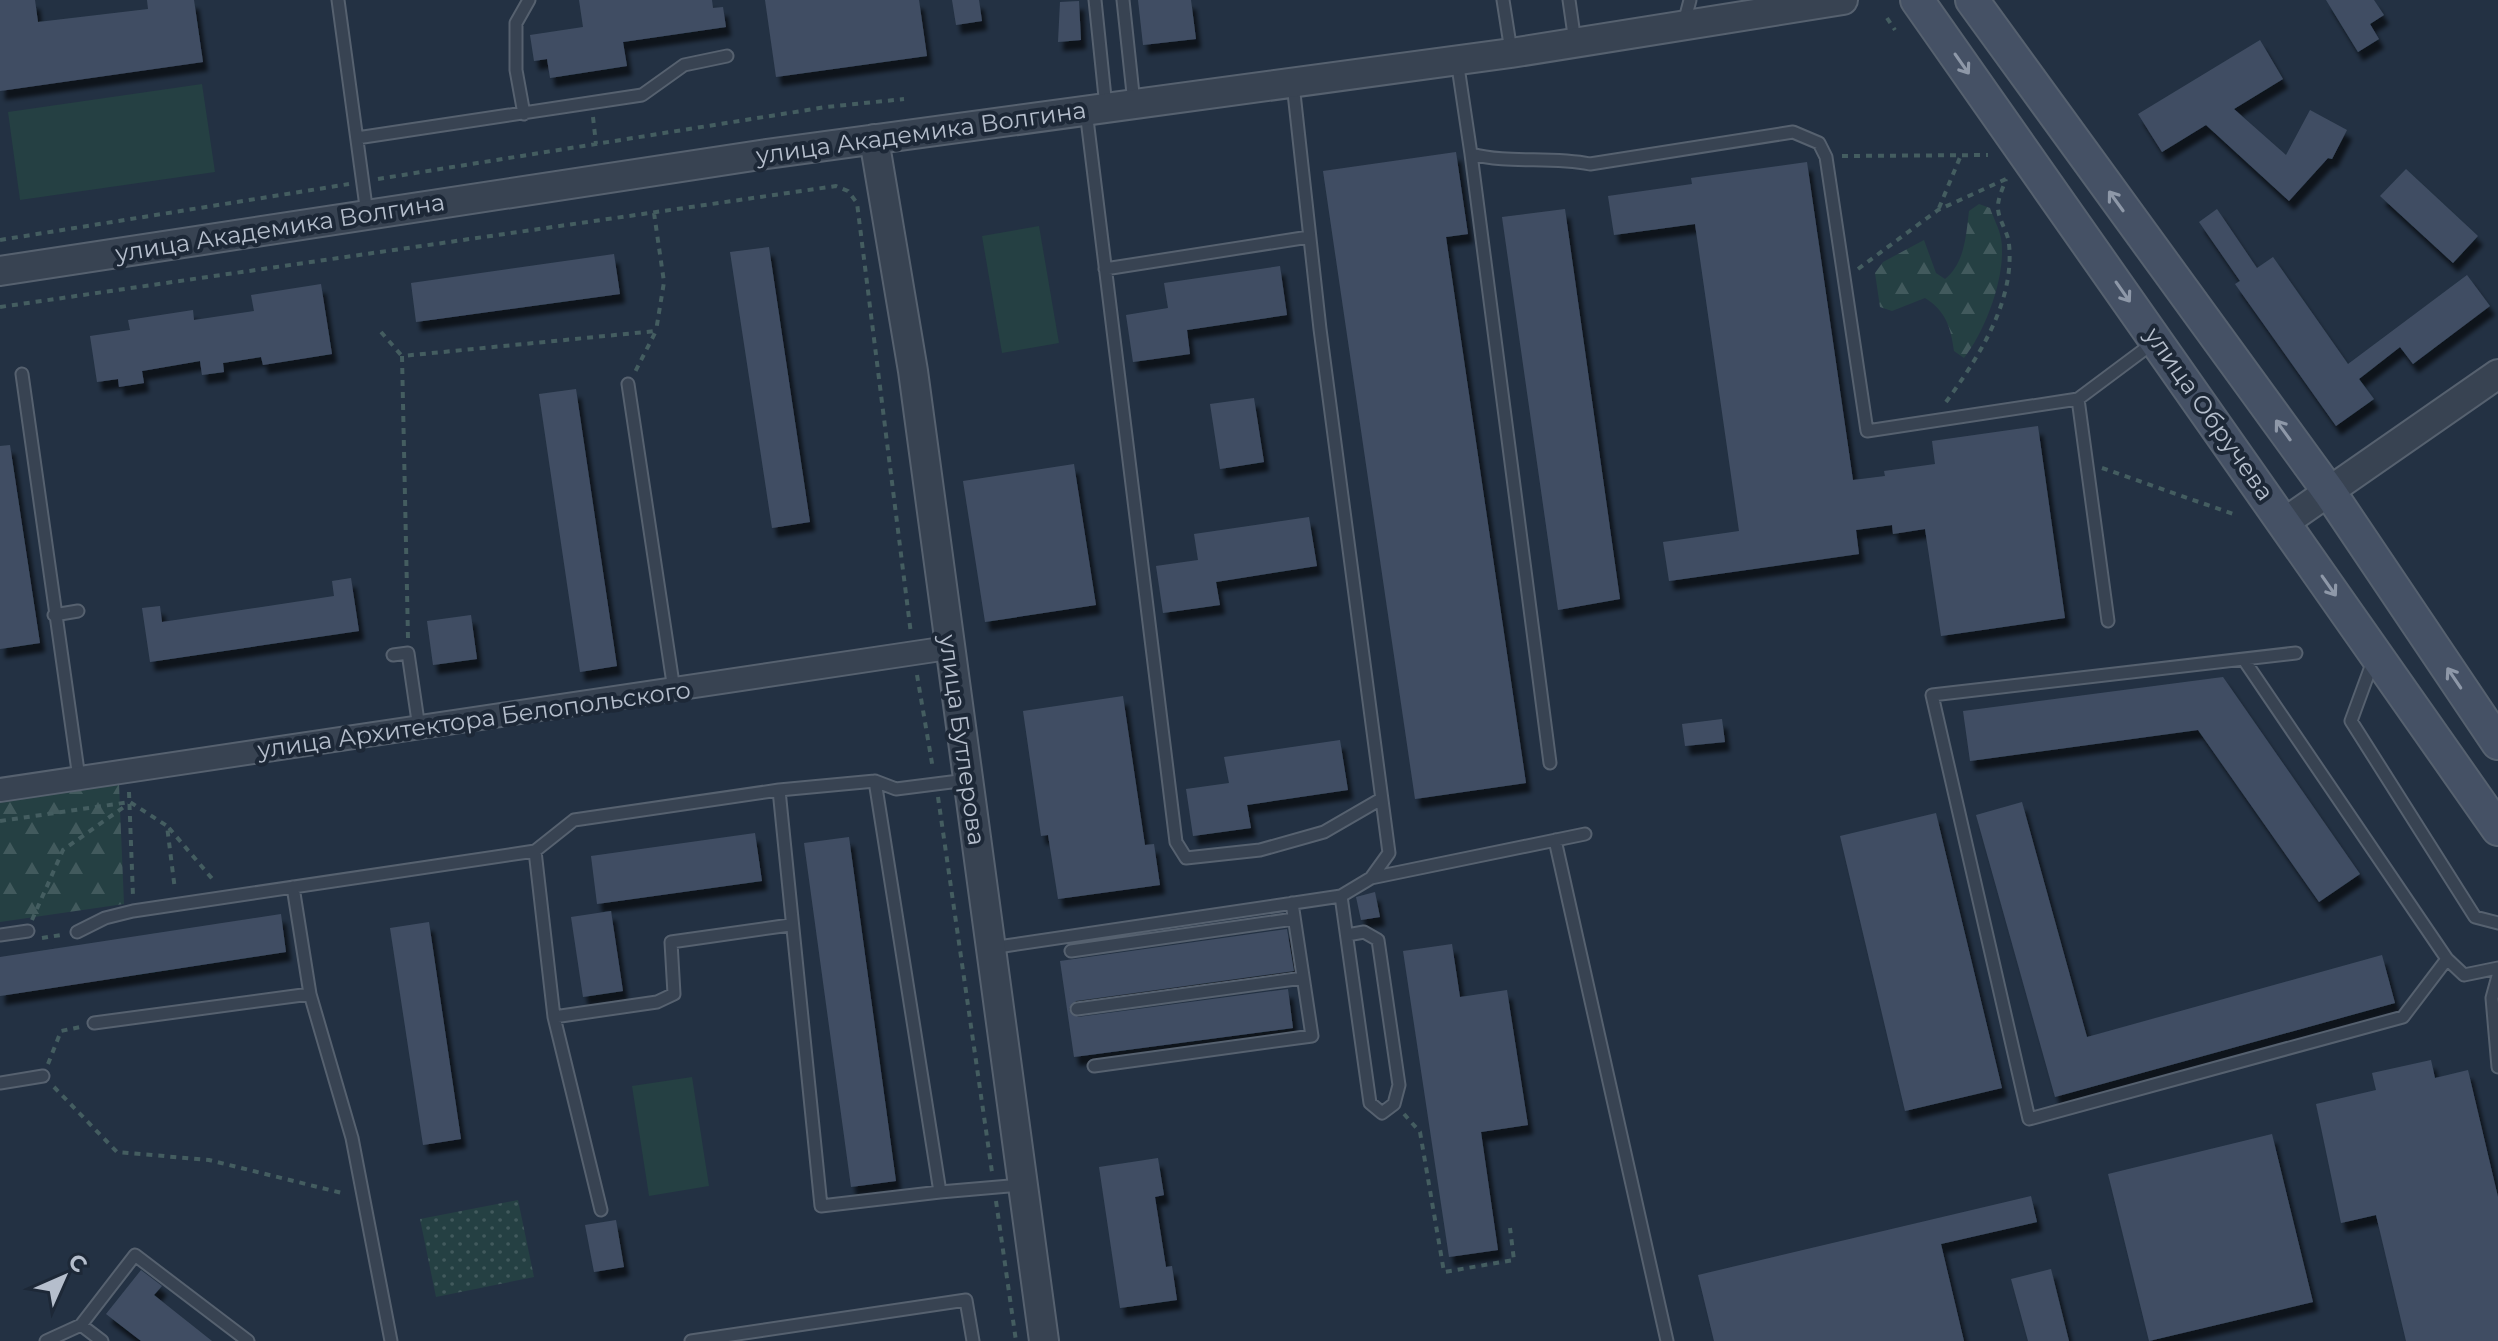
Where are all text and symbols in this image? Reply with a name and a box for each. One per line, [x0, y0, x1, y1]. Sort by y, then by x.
one-way arrow [1954, 52, 1970, 74]
street label: улица Академика Волгина [753, 95, 1088, 170]
street label: улица Академика Волгина [112, 187, 447, 268]
one-way arrow [2108, 190, 2124, 212]
one-way arrow [2115, 281, 2131, 303]
street label: улица Обручева [2138, 321, 2280, 506]
one-way arrow [2275, 420, 2292, 441]
one-way arrow [2321, 575, 2337, 597]
street label: улица Бутлерова [933, 632, 992, 847]
one-way arrow [2446, 668, 2463, 690]
street label: улица Архитектора Белопольского [254, 675, 692, 764]
north arrow [24, 1237, 104, 1317]
text: С [63, 1248, 93, 1278]

